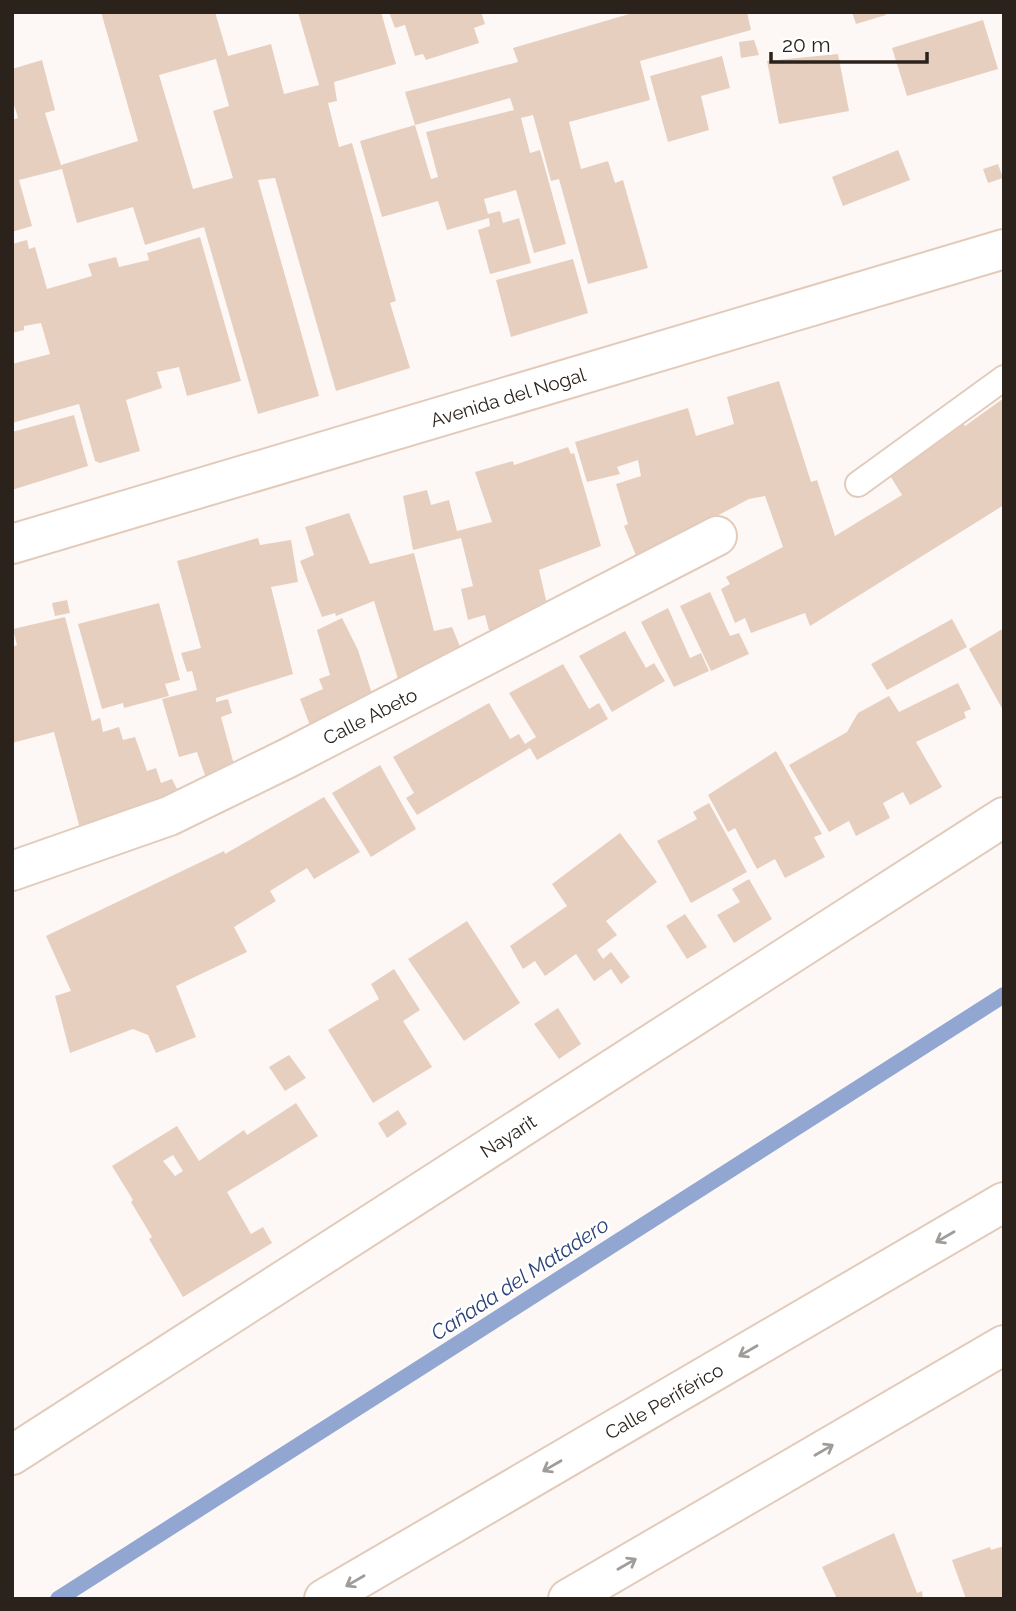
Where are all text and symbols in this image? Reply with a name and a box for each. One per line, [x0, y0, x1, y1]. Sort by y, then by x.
scale bar [771, 21, 927, 65]
text: 20 m [782, 32, 830, 57]
street label: Avenida del Nogal [428, 363, 589, 431]
street label: Calle Abeto [319, 683, 421, 749]
street label: Nayarit [476, 1109, 541, 1162]
water label: Cañada del Matadero [426, 1212, 613, 1345]
one-way arrow [935, 1230, 955, 1244]
one-way arrow [739, 1345, 759, 1359]
street label: Calle Periférico [601, 1358, 727, 1444]
one-way arrow [813, 1443, 833, 1457]
one-way arrow [542, 1459, 562, 1473]
one-way arrow [617, 1557, 637, 1571]
one-way arrow [346, 1574, 366, 1588]

